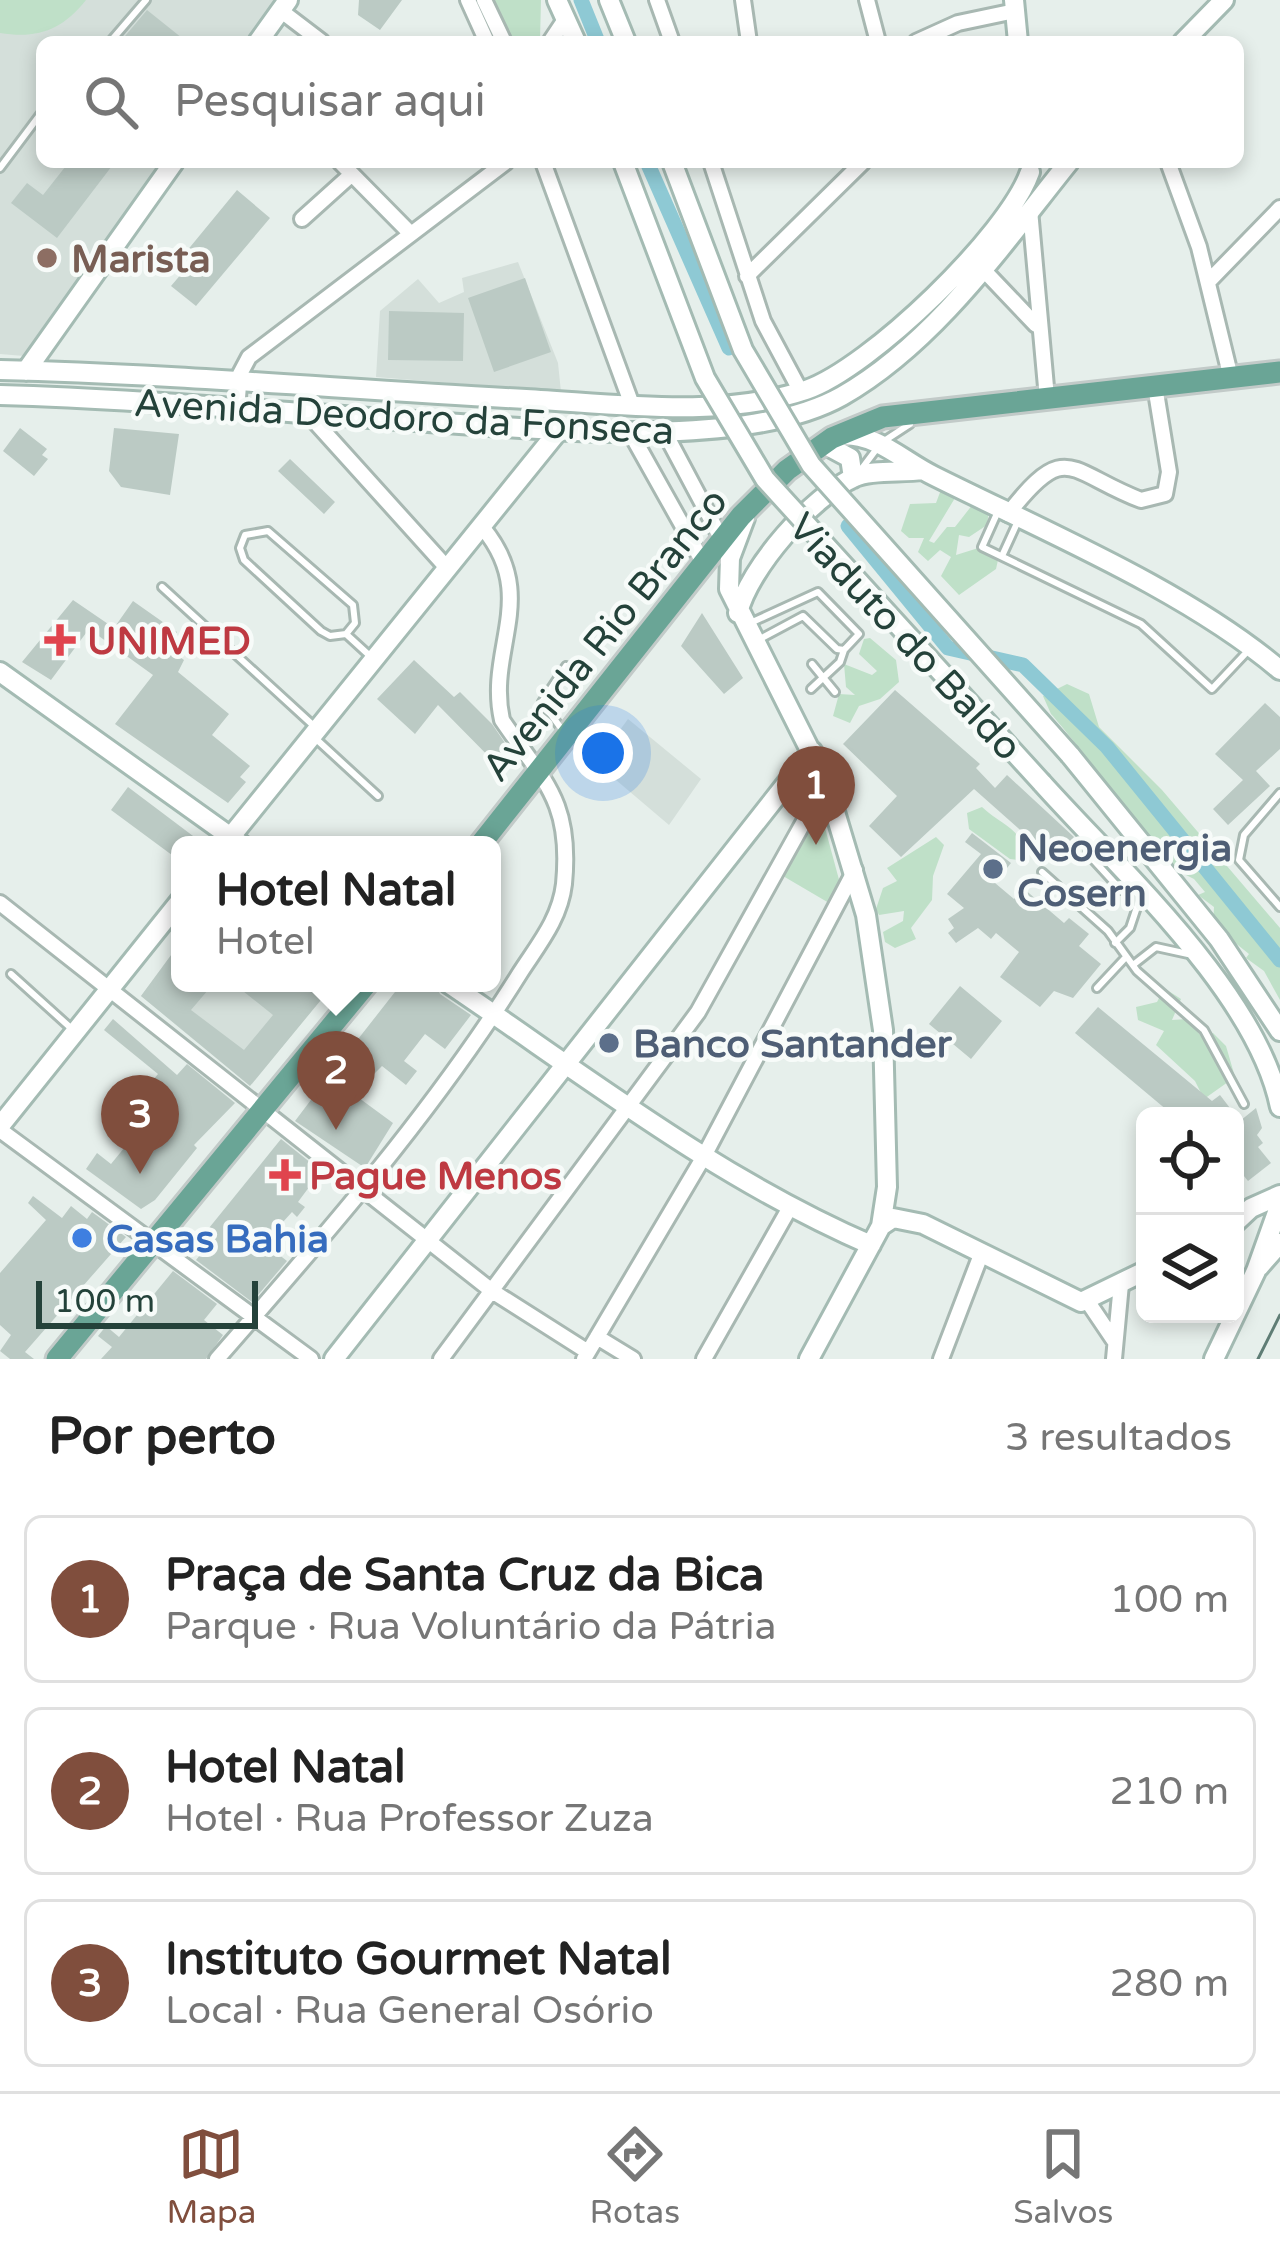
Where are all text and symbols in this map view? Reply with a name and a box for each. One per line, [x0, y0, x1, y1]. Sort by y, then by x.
search box [36, 36, 1244, 168]
icon: search [78, 69, 144, 135]
text: Pesquisar aqui [174, 75, 486, 129]
place label: Marista [71, 236, 211, 283]
marker: Marista [34, 245, 60, 271]
street label: Avenida Deodoro da Fonseca [133, 380, 675, 455]
street label: Avenida Rio Branco [473, 479, 738, 791]
street label: Viaduto do Baldo [778, 504, 1031, 770]
place label: UNIMED [87, 618, 251, 665]
marker: UNIMED [44, 624, 76, 656]
your location [573, 723, 633, 783]
pin: 1 [777, 746, 855, 845]
place label: Neoenergia Cosern [1017, 825, 1232, 917]
popup [171, 836, 501, 992]
marker: Neoenergia Cosern [980, 856, 1006, 882]
text: Hotel Natal [216, 864, 456, 918]
text: Hotel [216, 918, 315, 965]
place label: Banco Santander [633, 1021, 953, 1068]
marker: Banco Santander [596, 1030, 622, 1056]
pin: 2 [297, 1031, 375, 1130]
pin: 3 [101, 1075, 179, 1174]
map controls [1136, 1107, 1244, 1323]
button: locate [1136, 1107, 1244, 1215]
place label: Pague Menos [309, 1153, 562, 1200]
marker: Pague Menos [272, 1162, 298, 1188]
button: layers [1136, 1215, 1244, 1323]
place label: Casas Bahia [106, 1216, 329, 1263]
marker: Casas Bahia [69, 1225, 95, 1251]
scale bar [36, 1275, 258, 1328]
text: 100 m [54, 1282, 155, 1321]
text: Por perto [48, 1406, 276, 1468]
text: 3 resultados [1005, 1414, 1232, 1461]
text: Praça de Santa Cruz da Bica [165, 1549, 764, 1603]
text: 1 [78, 1576, 102, 1623]
text: 100 m [1110, 1576, 1229, 1623]
text: Parque · Rua Voluntário da Pátria [165, 1603, 776, 1650]
text: Hotel Natal [165, 1741, 405, 1795]
text: 2 [78, 1768, 102, 1815]
text: 210 m [1110, 1768, 1229, 1815]
text: Hotel · Rua Professor Zuza [165, 1795, 654, 1842]
text: Instituto Gourmet Natal [165, 1933, 671, 1987]
text: 3 [78, 1960, 102, 2007]
text: 280 m [1110, 1960, 1229, 2007]
text: Local · Rua General Osório [165, 1987, 654, 2034]
tab: Mapa [167, 2121, 256, 2232]
tab: Rotas [590, 2121, 680, 2232]
tab: Salvos [1013, 2121, 1113, 2232]

